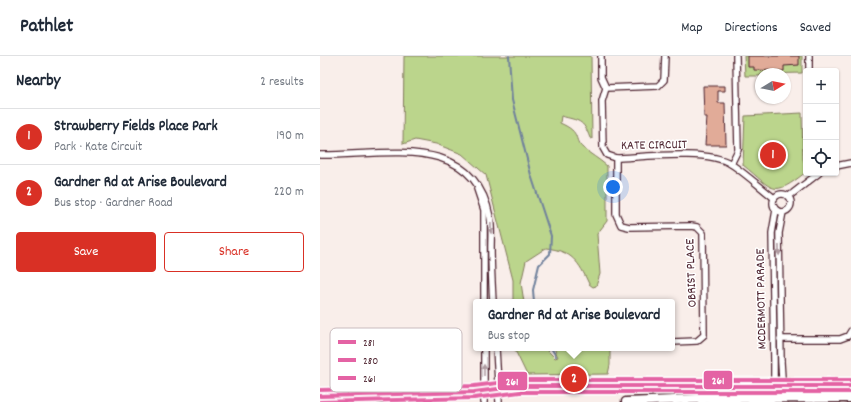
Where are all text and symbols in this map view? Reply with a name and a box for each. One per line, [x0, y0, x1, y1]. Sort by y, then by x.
text: Pathlet [20, 14, 73, 41]
text: Map [681, 18, 703, 38]
text: Directions [725, 18, 778, 38]
text: Saved [800, 18, 831, 38]
north arrow [755, 68, 791, 104]
map controls [803, 68, 839, 176]
button: + [803, 68, 839, 104]
text: Nearby [16, 70, 60, 94]
text: 2 results [260, 73, 304, 92]
button: − [803, 104, 839, 140]
text: Strawberry Fields Place Park [54, 116, 218, 138]
text: 1 [28, 127, 30, 146]
text: 190 m [276, 127, 304, 146]
street label: KATE CIRCUIT [621, 136, 687, 156]
text: Park · Kate Circuit [54, 138, 142, 157]
pin: 1 [760, 140, 786, 170]
button: locate [803, 140, 839, 176]
text: Gardner Rd at Arise Boulevard [54, 172, 227, 194]
your location [603, 177, 623, 197]
text: 2 [26, 183, 32, 202]
text: 220 m [274, 183, 304, 202]
text: Bus stop · Gardner Road [54, 194, 173, 213]
one-way arrow [488, 222, 494, 235]
button: Save [16, 232, 156, 272]
button: Share [164, 232, 304, 272]
street label: OBRIST PLACE [681, 238, 703, 308]
one-way arrow [776, 244, 782, 257]
street label: MCDERMOTT PARADE [752, 249, 772, 349]
popup [473, 299, 675, 351]
text: Gardner Rd at Arise Boulevard [488, 305, 660, 327]
text: Bus stop [488, 327, 530, 346]
legend [330, 328, 462, 392]
text: 281 [363, 336, 375, 352]
text: 280 [363, 354, 378, 370]
one-way arrow [481, 363, 487, 376]
pin: 2 [561, 364, 587, 394]
line badge: 261 [703, 370, 733, 390]
line badge: 261 [497, 371, 528, 391]
text: 261 [363, 372, 376, 388]
text: 261 [712, 374, 724, 390]
text: 261 [506, 375, 518, 391]

